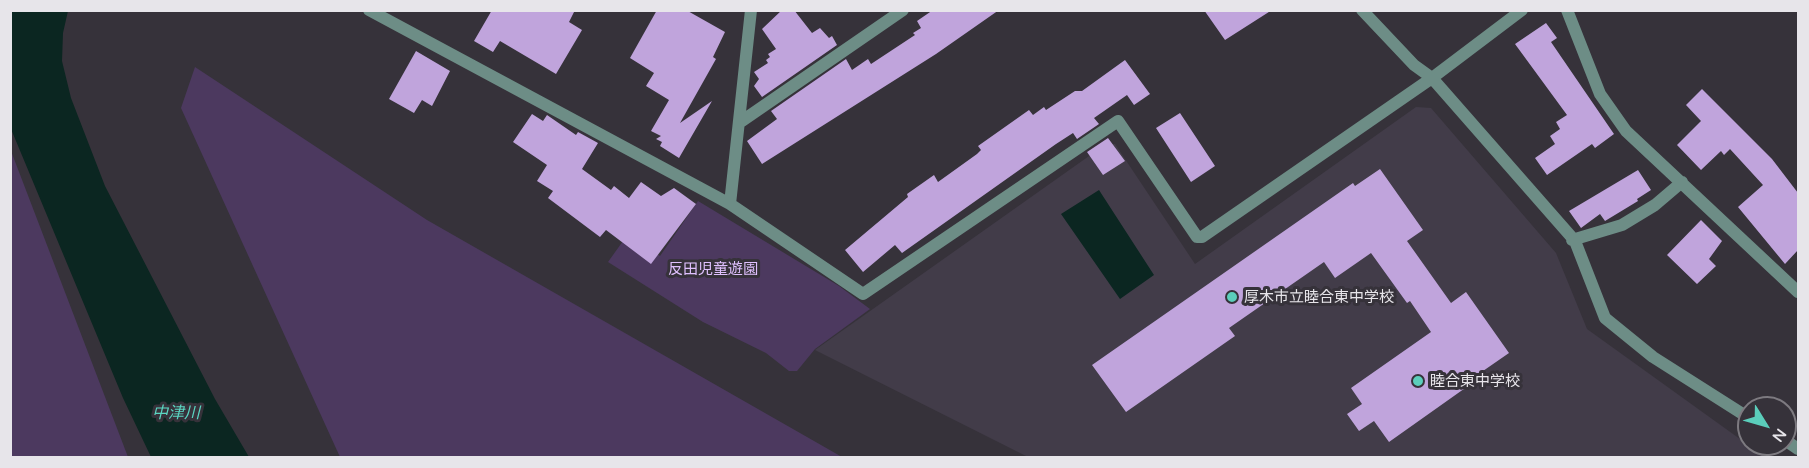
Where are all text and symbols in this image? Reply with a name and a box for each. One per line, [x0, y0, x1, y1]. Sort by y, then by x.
park label: 反田児童遊園 [668, 260, 758, 278]
place label: 厚木市立睦合東中学校 [1244, 288, 1394, 306]
marker: 厚木市立睦合東中学校 [1225, 290, 1239, 304]
place label: 睦合東中学校 [1430, 372, 1520, 390]
marker: 睦合東中学校 [1411, 374, 1425, 388]
north arrow [1737, 396, 1797, 456]
water label: 中津川 [152, 403, 200, 423]
text: N [1768, 425, 1791, 446]

